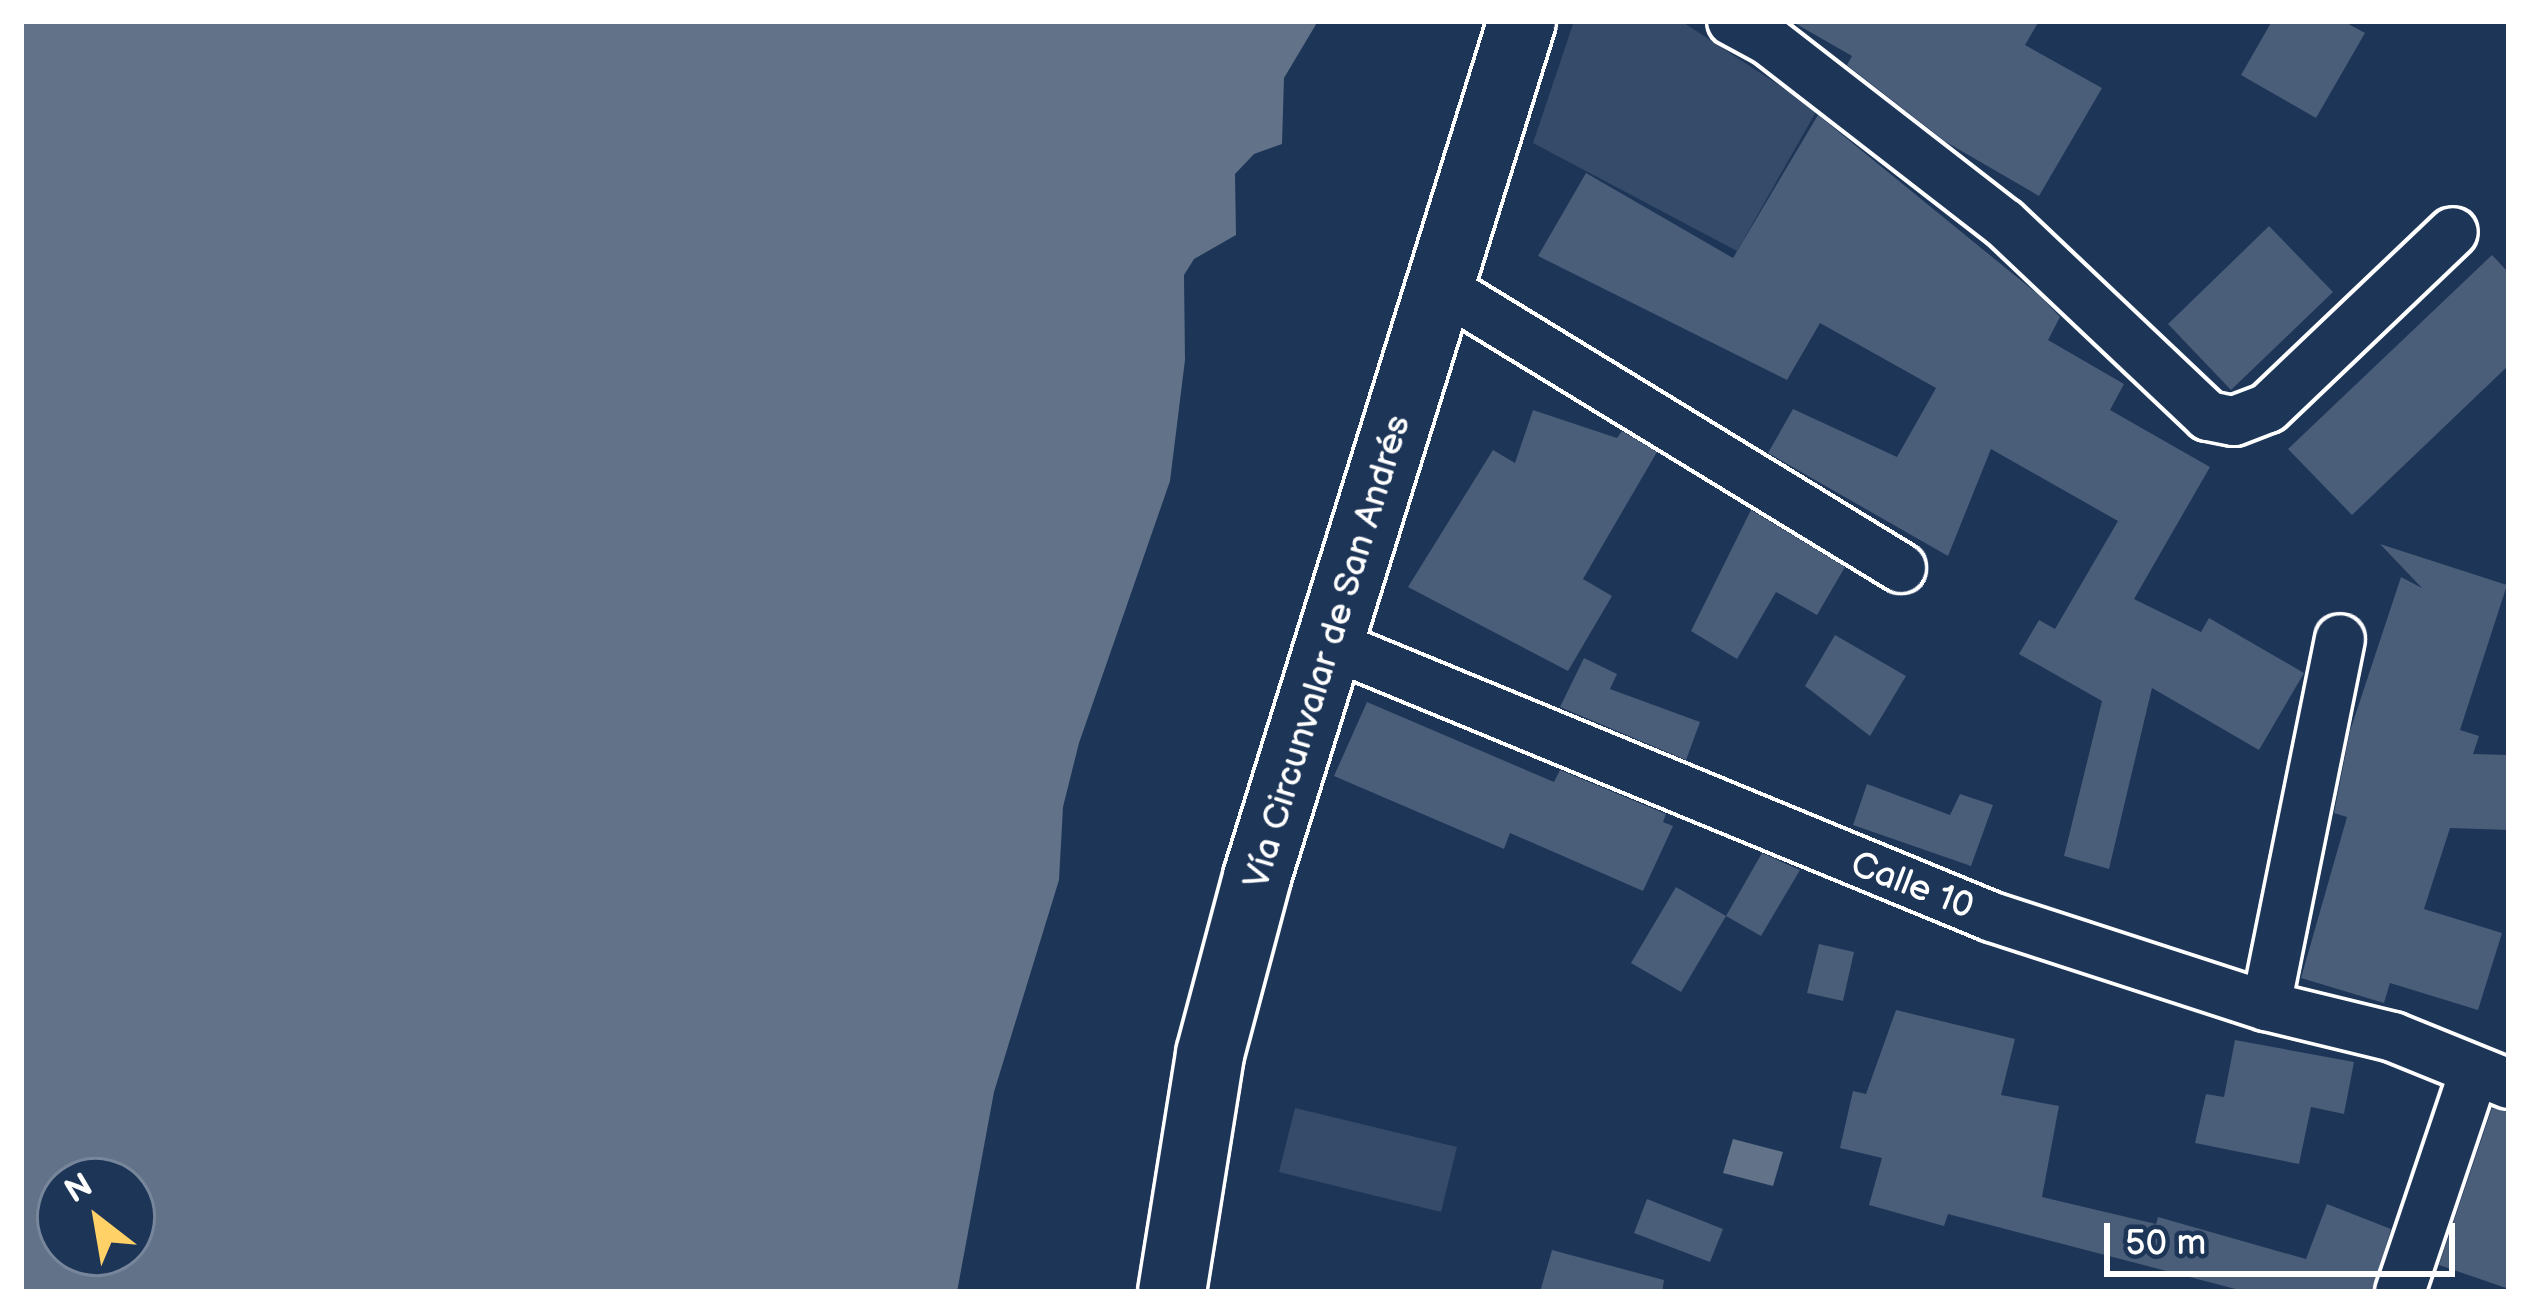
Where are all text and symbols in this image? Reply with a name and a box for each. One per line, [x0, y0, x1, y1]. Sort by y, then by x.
street label: Vía Circunvalar de San Andrés [1235, 410, 1421, 894]
street label: Calle 10 [1845, 843, 1979, 929]
north arrow [36, 1157, 156, 1277]
text: N [58, 1165, 100, 1212]
scale bar [2110, 1199, 2461, 1273]
text: 50 m [2125, 1222, 2206, 1265]

